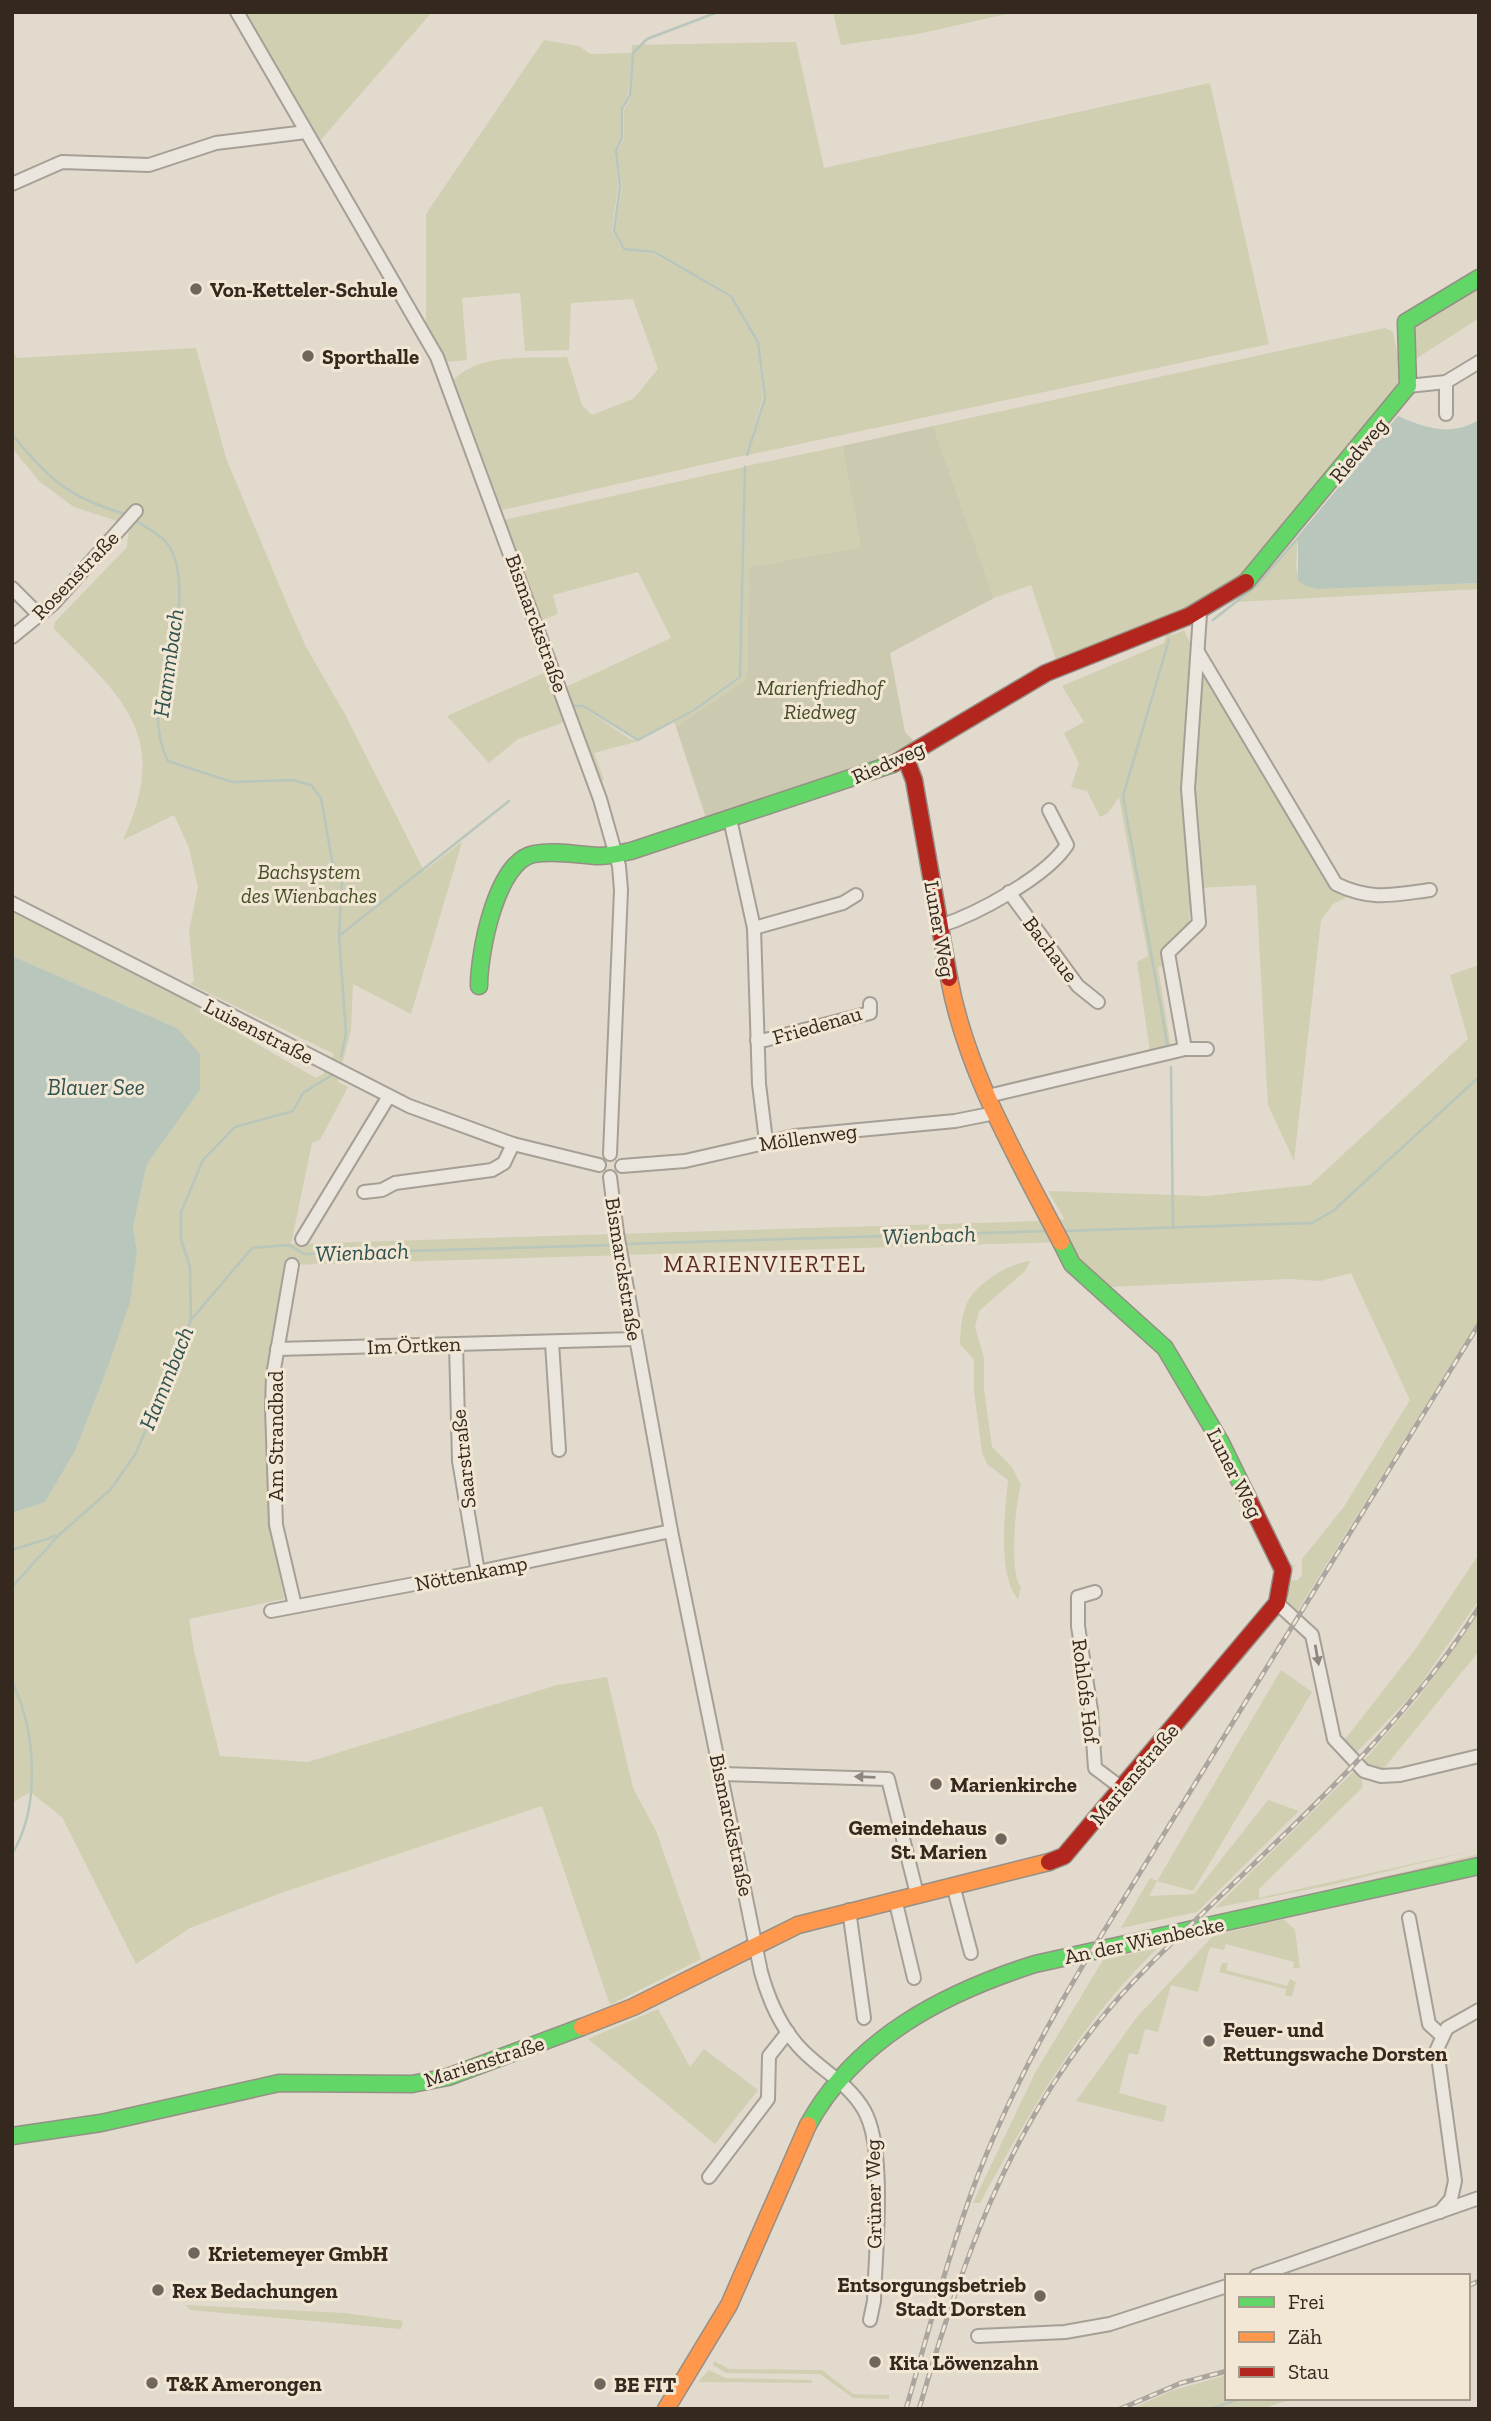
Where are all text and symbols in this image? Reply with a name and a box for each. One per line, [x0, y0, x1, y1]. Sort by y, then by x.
place label: Von-Ketteler-Schule [210, 277, 398, 302]
marker: Von-Ketteler-Schule [188, 281, 204, 297]
place label: Sporthalle [322, 344, 419, 369]
marker: Sporthalle [300, 348, 316, 364]
street label: Riedweg [1324, 412, 1393, 488]
street label: Rosenstraße [26, 525, 124, 625]
street label: Bismarckstraße [500, 551, 574, 696]
water label: Hammbach [147, 607, 189, 719]
park label: Marienfriedhof Riedweg [757, 675, 886, 724]
street label: Riedweg [848, 735, 929, 789]
park label: Bachsystem des Wienbaches [241, 859, 377, 908]
street label: Luner Weg [919, 879, 961, 980]
street label: Bachaue [1018, 911, 1084, 987]
street label: Luisenstraße [200, 993, 318, 1069]
street label: Friedenau [770, 1000, 865, 1050]
water label: Blauer See [47, 1073, 145, 1101]
street label: Möllenweg [757, 1118, 859, 1156]
street label: Bismarckstraße [600, 1195, 648, 1343]
water label: Wienbach [882, 1219, 976, 1251]
water label: Wienbach [315, 1236, 409, 1268]
district label: MARIENVIERTEL [663, 1250, 867, 1278]
water label: Hammbach [133, 1322, 199, 1434]
street label: Im Örtken [367, 1331, 461, 1359]
street label: Am Strandbad [263, 1370, 288, 1501]
street label: Saarstraße [445, 1408, 481, 1510]
street label: Luner Weg [1202, 1424, 1269, 1523]
street label: Nöttenkamp [413, 1550, 529, 1596]
street label: Rohlofs Hof [1067, 1637, 1105, 1746]
one-way arrow [1311, 1644, 1322, 1666]
street label: Marienstraße [1084, 1718, 1184, 1830]
street label: Bismarckstraße [705, 1751, 759, 1899]
one-way arrow [854, 1771, 876, 1782]
place label: Marienkirche [950, 1772, 1077, 1797]
marker: Marienkirche [928, 1776, 944, 1792]
place label: Gemeindehaus St. Marien [848, 1815, 988, 1864]
marker: Gemeindehaus St. Marien [993, 1831, 1009, 1847]
street label: An der Wienbecke [1062, 1911, 1226, 1969]
place label: Feuer- und Rettungswache Dorsten [1223, 2017, 1448, 2066]
street label: Marienstraße [421, 2030, 547, 2092]
marker: Feuer- und Rettungswache Dorsten [1201, 2033, 1217, 2049]
street label: Grüner Weg [860, 2138, 886, 2249]
place label: Krietemeyer GmbH [208, 2241, 388, 2266]
marker: Krietemeyer GmbH [186, 2245, 202, 2261]
place label: Entsorgungsbetrieb Stadt Dorsten [837, 2272, 1027, 2321]
legend [1225, 2274, 1470, 2400]
place label: Rex Bedachungen [172, 2278, 338, 2303]
marker: Rex Bedachungen [150, 2282, 166, 2298]
marker: Entsorgungsbetrieb Stadt Dorsten [1032, 2288, 1048, 2304]
text: Frei [1288, 2289, 1324, 2314]
text: Zäh [1288, 2324, 1322, 2349]
place label: Kita Löwenzahn [889, 2350, 1039, 2375]
marker: Kita Löwenzahn [867, 2354, 883, 2370]
text: Stau [1288, 2359, 1329, 2384]
place label: T&K Amerongen [166, 2371, 322, 2396]
place label: BE FIT [614, 2372, 677, 2397]
marker: T&K Amerongen [144, 2375, 160, 2391]
marker: BE FIT [592, 2376, 608, 2392]

